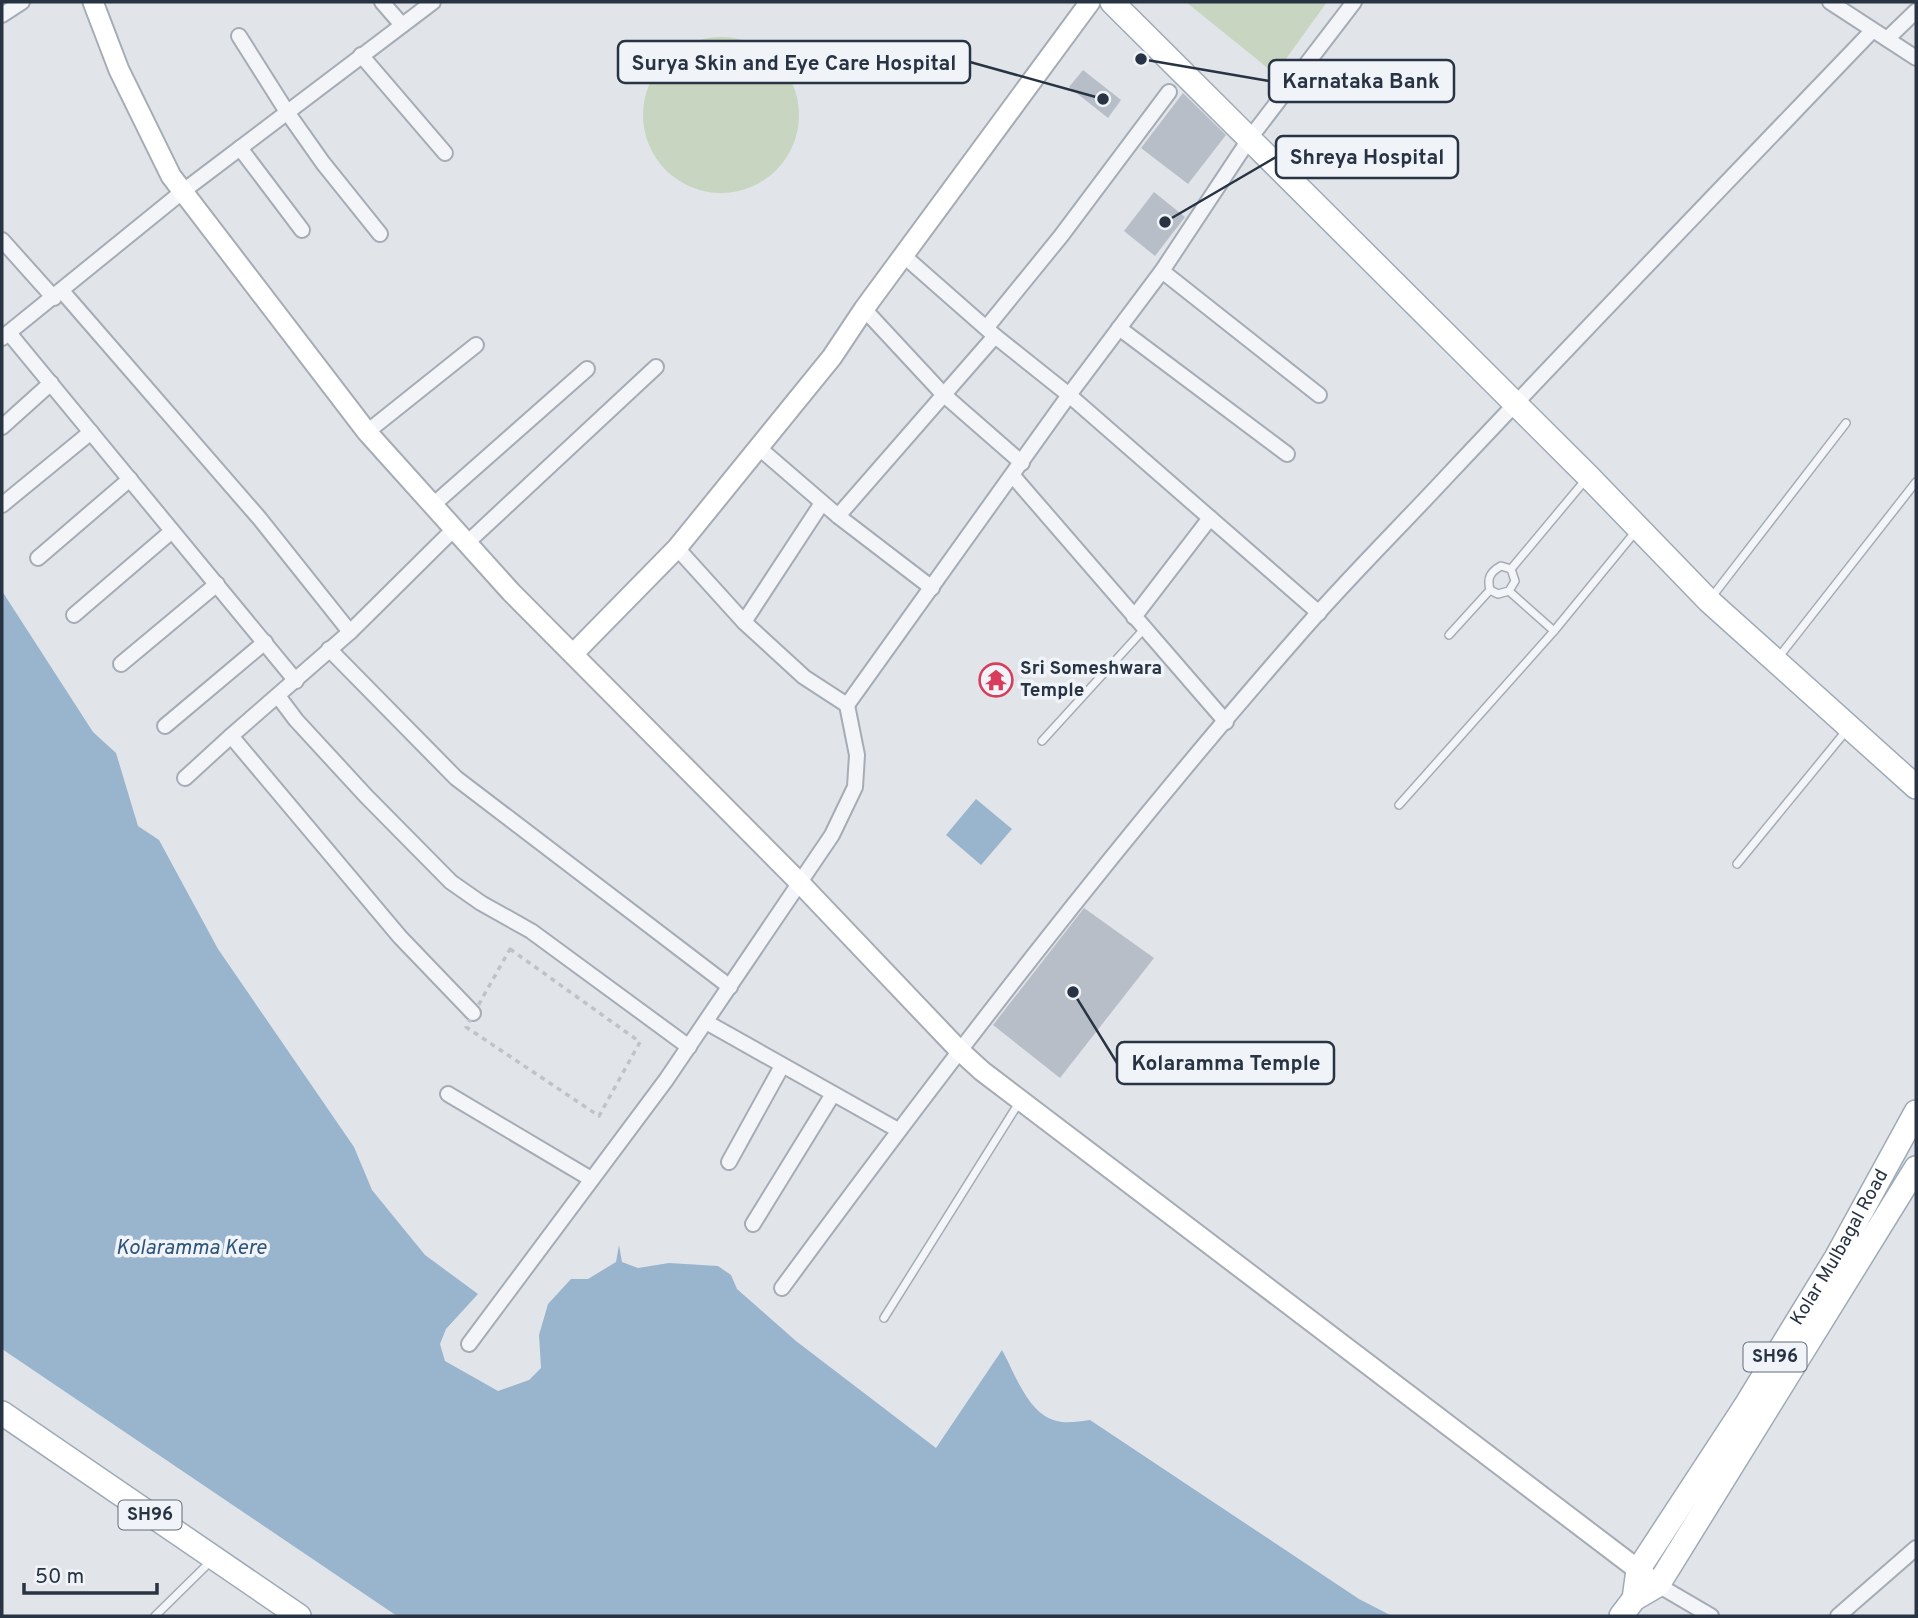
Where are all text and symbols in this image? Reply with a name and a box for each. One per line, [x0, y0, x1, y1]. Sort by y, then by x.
callout: Surya Skin and Eye Care Hospital [618, 41, 970, 83]
text: Surya Skin and Eye Care Hospital [632, 51, 956, 78]
callout: Karnataka Bank [1269, 60, 1454, 102]
text: Karnataka Bank [1282, 69, 1440, 96]
callout: Shreya Hospital [1276, 136, 1458, 178]
text: Shreya Hospital [1290, 145, 1444, 172]
place label: Sri Someshwara Temple [1020, 657, 1162, 703]
temple icon: Sri Someshwara Temple [977, 661, 1015, 699]
callout: Kolaramma Temple [1117, 1042, 1334, 1084]
text: Kolaramma Temple [1131, 1051, 1321, 1078]
street label: Kolar Mulbagal Road [1786, 1165, 1894, 1330]
water label: Kolaramma Kere [116, 1235, 267, 1262]
road number: SH96 [1744, 1342, 1806, 1372]
road number: SH96 [118, 1500, 182, 1530]
scale bar [24, 1552, 158, 1596]
text: 50 m [35, 1564, 84, 1591]

